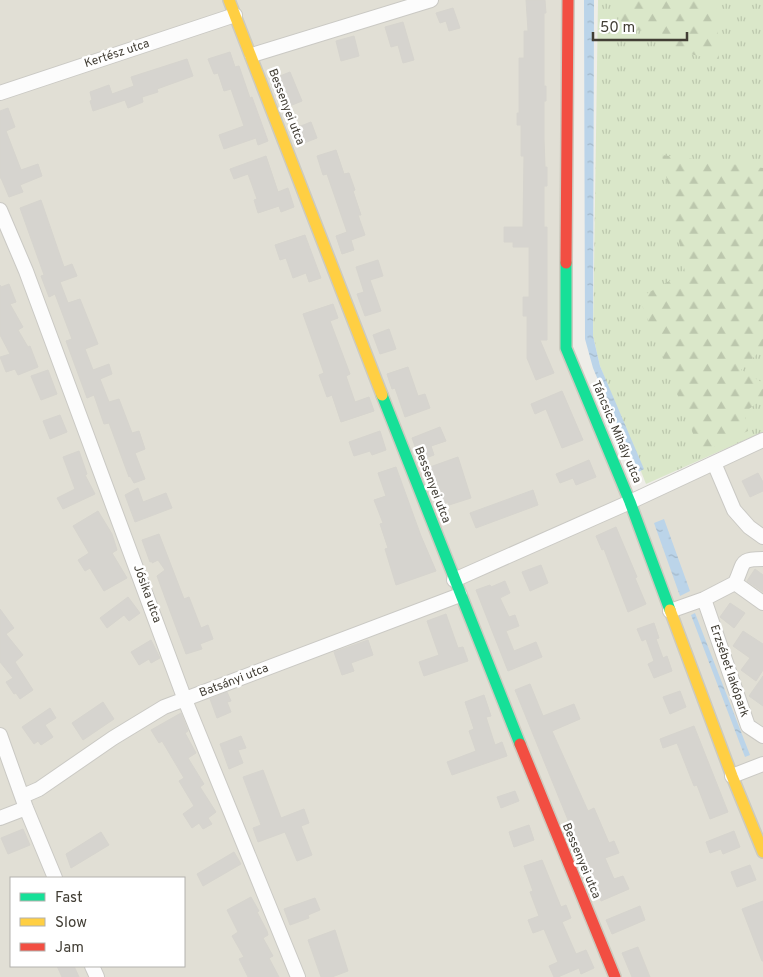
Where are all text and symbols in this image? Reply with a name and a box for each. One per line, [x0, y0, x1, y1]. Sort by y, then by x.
scale bar [593, 10, 687, 42]
text: 50 m [600, 19, 635, 38]
street label: Kertész utca [82, 36, 152, 72]
street label: Bessenyei utca [264, 66, 308, 148]
street label: Táncsics Mihály utca [587, 378, 645, 486]
street label: Bessenyei utca [410, 444, 454, 526]
street label: Jósika utca [129, 563, 165, 625]
street label: Erzsébet lakópark [706, 623, 752, 719]
street label: Batsányi utca [197, 660, 271, 702]
street label: Bessenyei utca [558, 821, 604, 901]
legend [10, 877, 185, 967]
text: Fast [55, 889, 83, 908]
text: Slow [55, 914, 87, 933]
text: Jam [55, 939, 84, 958]

